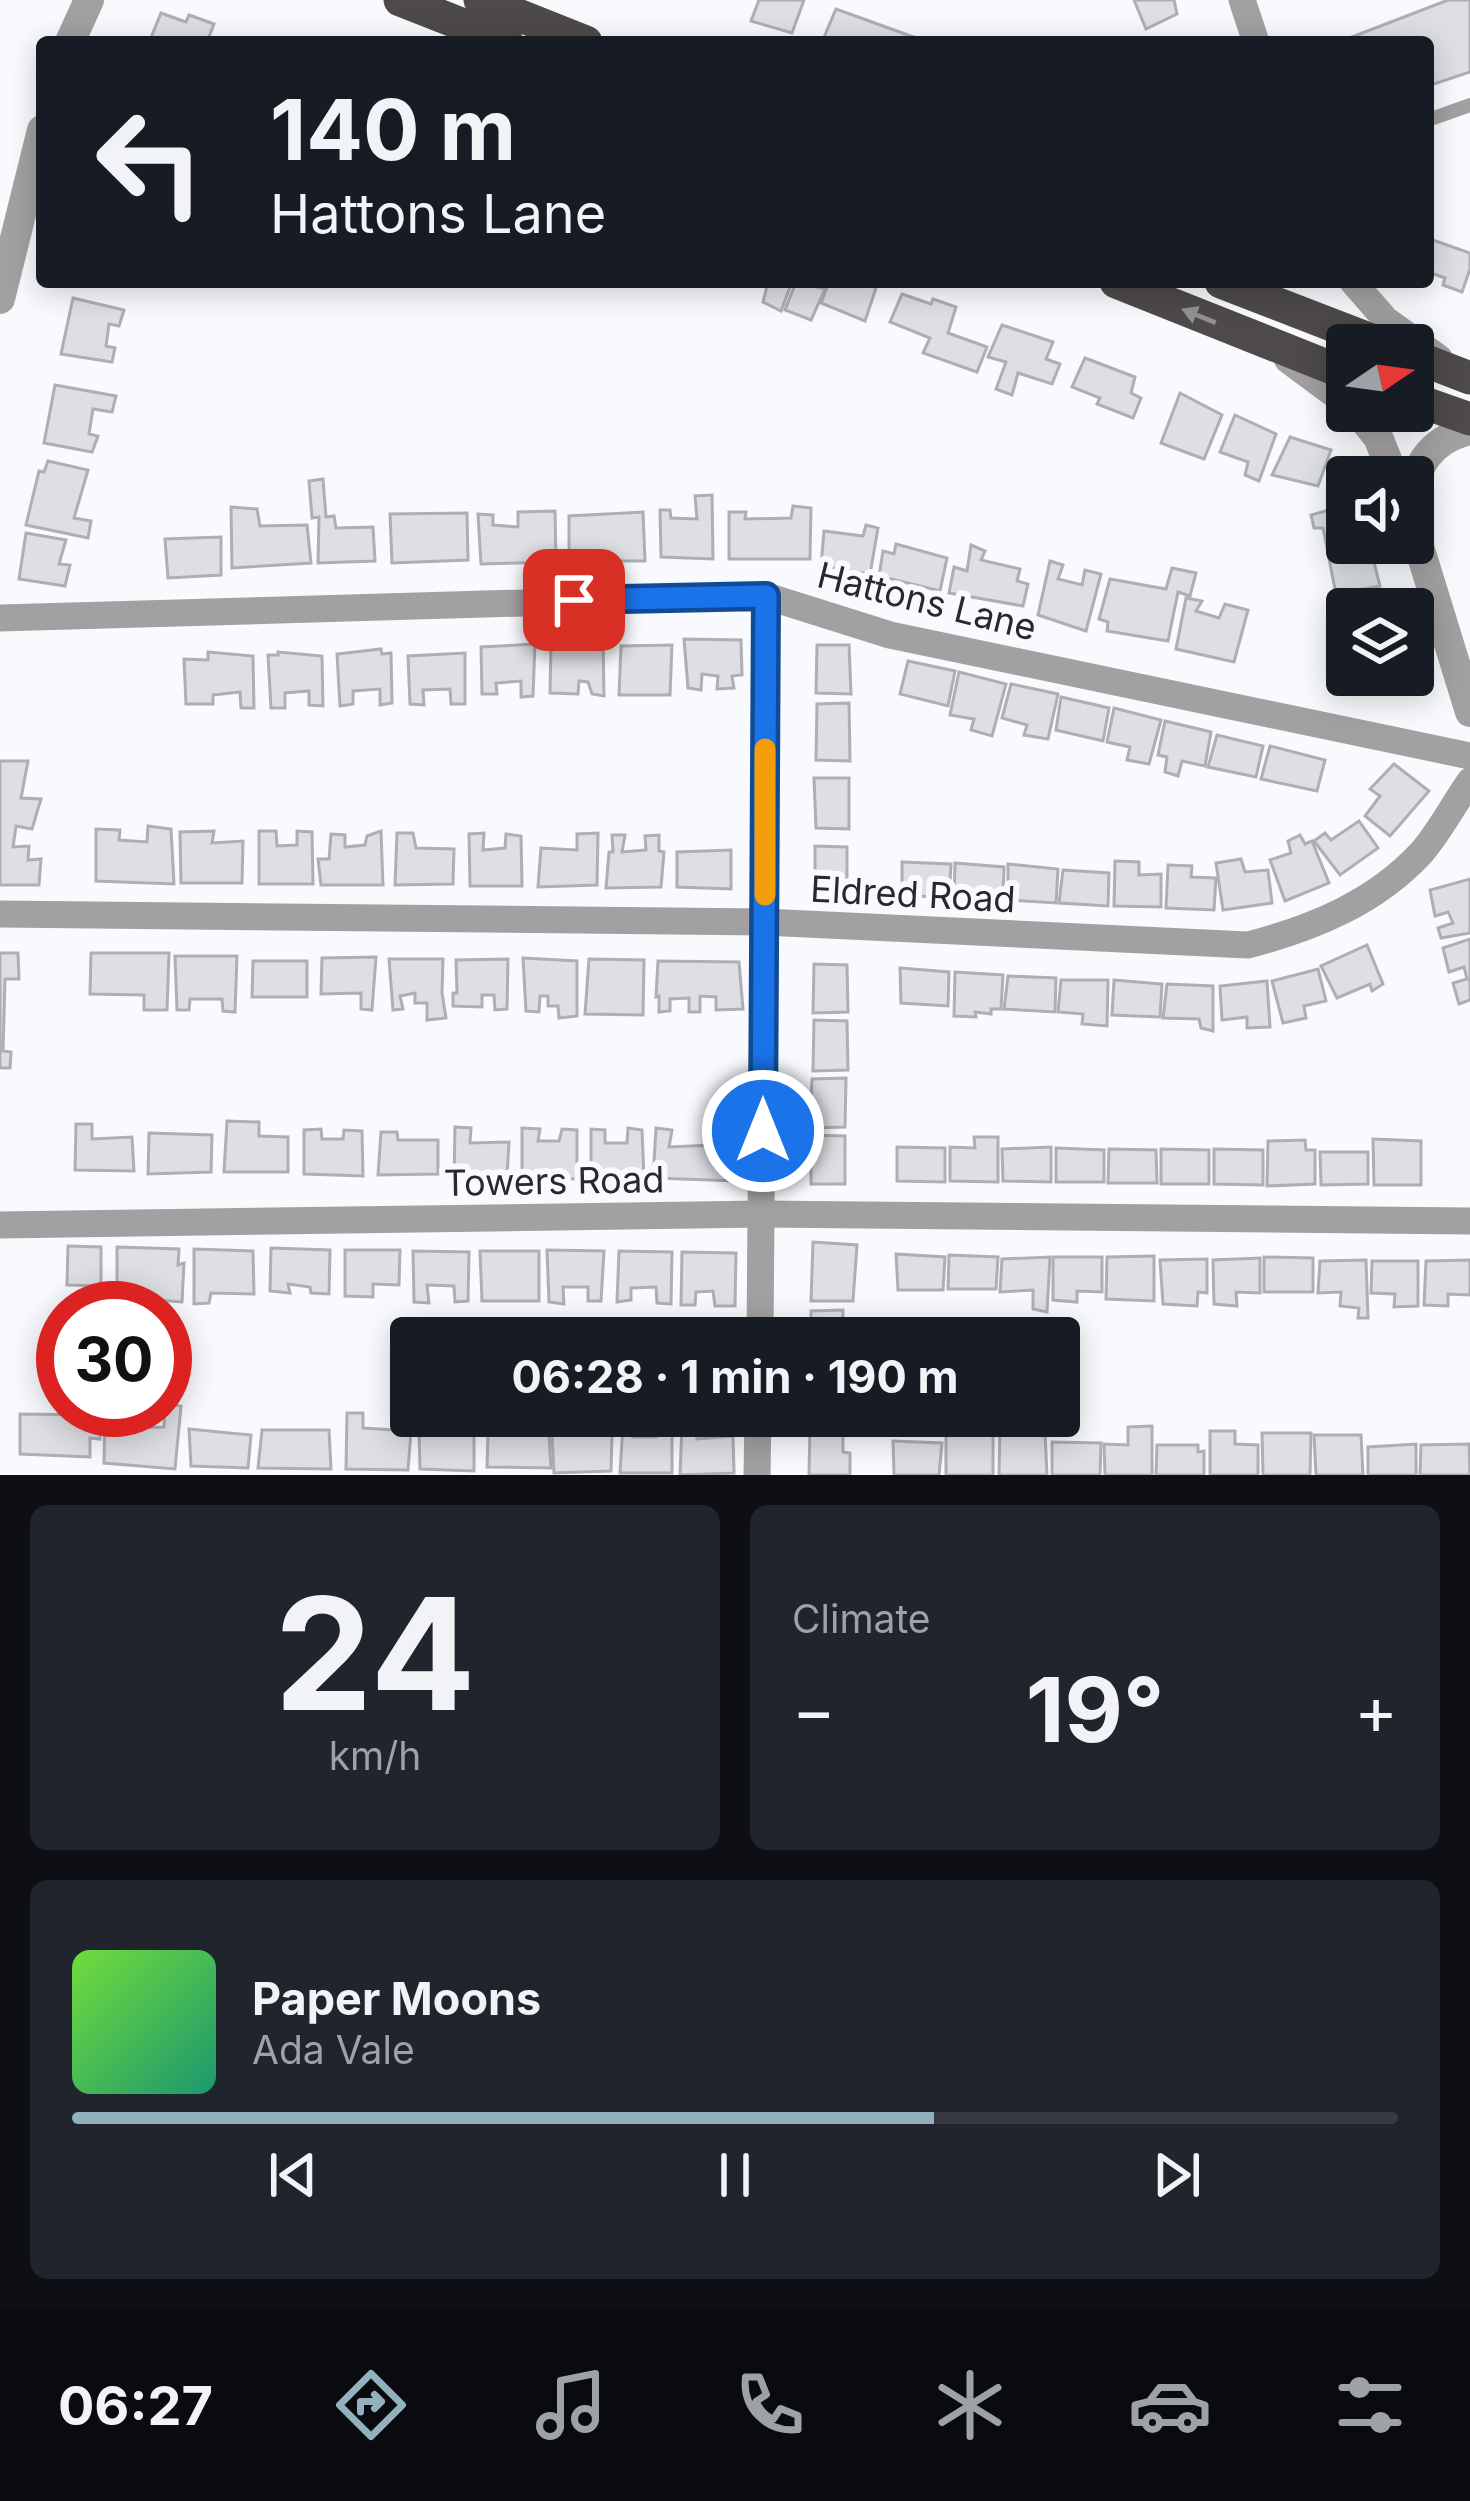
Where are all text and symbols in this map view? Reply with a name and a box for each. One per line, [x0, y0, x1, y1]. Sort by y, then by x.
text: 140 m [270, 79, 516, 180]
icon: left [72, 84, 228, 240]
text: Hattons Lane [270, 181, 606, 246]
one-way arrow [1181, 305, 1217, 324]
north arrow [1326, 324, 1434, 432]
map controls [1326, 324, 1434, 696]
button: sound [1326, 456, 1434, 564]
pin [523, 549, 625, 651]
street label: Hattons Lane [813, 553, 1041, 649]
icon: arrive [541, 567, 607, 633]
button: layers [1326, 588, 1434, 696]
street label: Eldred Road [809, 867, 1017, 921]
position arrow [700, 1068, 826, 1194]
street label: Towers Road [443, 1157, 665, 1205]
speed limit sign: 30 [36, 1281, 192, 1437]
text: 06:28 · 1 min · 190 m [512, 1349, 958, 1404]
text: 24 [274, 1559, 476, 1748]
text: Climate [792, 1595, 931, 1642]
text: 19° [1026, 1655, 1164, 1764]
text: − [792, 1670, 836, 1750]
text: + [1354, 1670, 1398, 1750]
text: km/h [329, 1732, 421, 1779]
text: Paper Moons [252, 1971, 541, 2026]
text: Ada Vale [252, 2026, 415, 2073]
icon: previous [260, 2142, 326, 2208]
icon: pause [702, 2142, 768, 2208]
icon: next [1144, 2142, 1210, 2208]
icon: directions [329, 2363, 413, 2447]
icon: music [529, 2363, 613, 2447]
icon: phone [728, 2363, 812, 2447]
icon: climate [928, 2363, 1012, 2447]
icon: car [1128, 2363, 1212, 2447]
icon: filters [1328, 2363, 1412, 2447]
text: 06:27 [58, 2373, 213, 2438]

